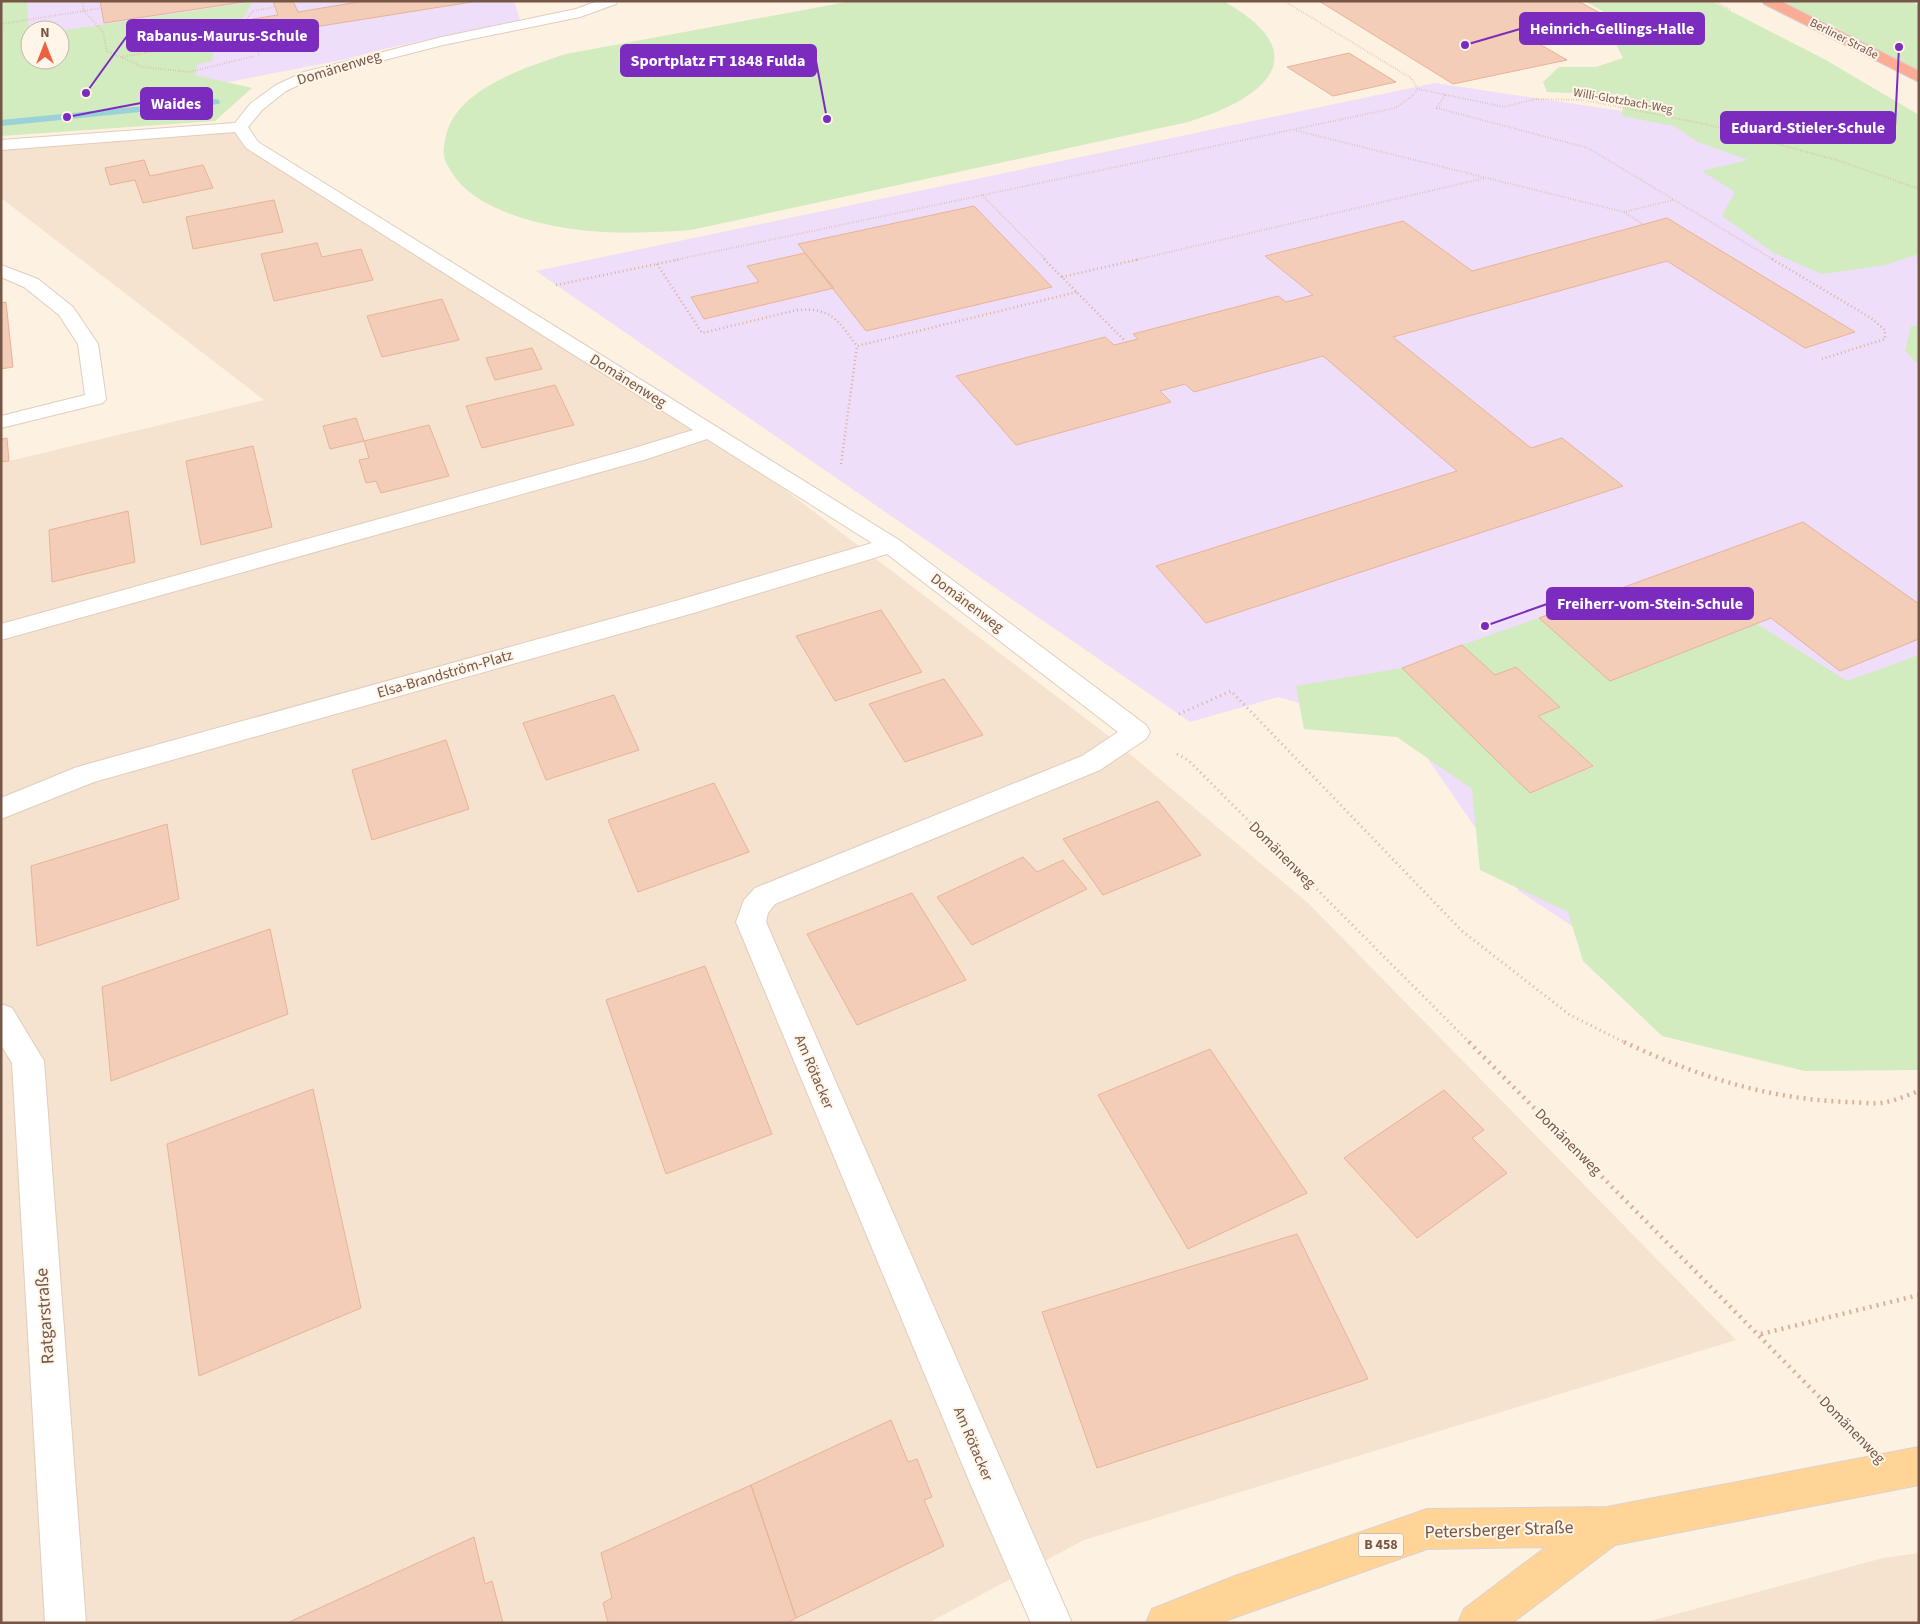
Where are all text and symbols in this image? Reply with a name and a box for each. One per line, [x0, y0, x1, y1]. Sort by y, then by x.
callout: Heinrich-Gellings-Halle [1520, 13, 1704, 44]
street label: Berliner Straße [1807, 14, 1881, 64]
text: Heinrich-Gellings-Halle [1530, 18, 1694, 40]
north arrow [20, 20, 70, 70]
callout: Rabanus-Maurus-Schule [127, 20, 318, 51]
text: N [40, 23, 50, 43]
text: Rabanus-Maurus-Schule [136, 25, 308, 47]
street label: Domänenweg [294, 45, 384, 91]
callout: Sportplatz FT 1848 Fulda [621, 45, 816, 76]
text: Sportplatz FT 1848 Fulda [631, 50, 805, 72]
street label: Willi-Glotzbach-Weg [1572, 84, 1674, 118]
callout: Waides [141, 88, 212, 119]
text: Waides [151, 93, 201, 115]
callout: Eduard-Stieler-Schule [1721, 112, 1895, 143]
text: Eduard-Stieler-Schule [1731, 117, 1885, 139]
street label: Domänenweg [586, 349, 671, 413]
street label: Domänenweg [926, 569, 1008, 638]
callout: Freiherr-vom-Stein-Schule [1547, 588, 1753, 619]
text: Freiherr-vom-Stein-Schule [1557, 593, 1743, 615]
street label: Elsa-Brandström-Platz [375, 645, 515, 703]
street label: Domänenweg [1244, 817, 1320, 893]
street label: Am Rötacker [789, 1032, 839, 1113]
street label: Domänenweg [1530, 1104, 1606, 1180]
street label: Ratgarstraße [29, 1267, 61, 1365]
street label: Domänenweg [1814, 1391, 1890, 1469]
street label: Am Rötacker [948, 1404, 998, 1485]
street label: Petersberger Straße [1424, 1515, 1574, 1545]
road number: B 458 [1358, 1534, 1404, 1556]

